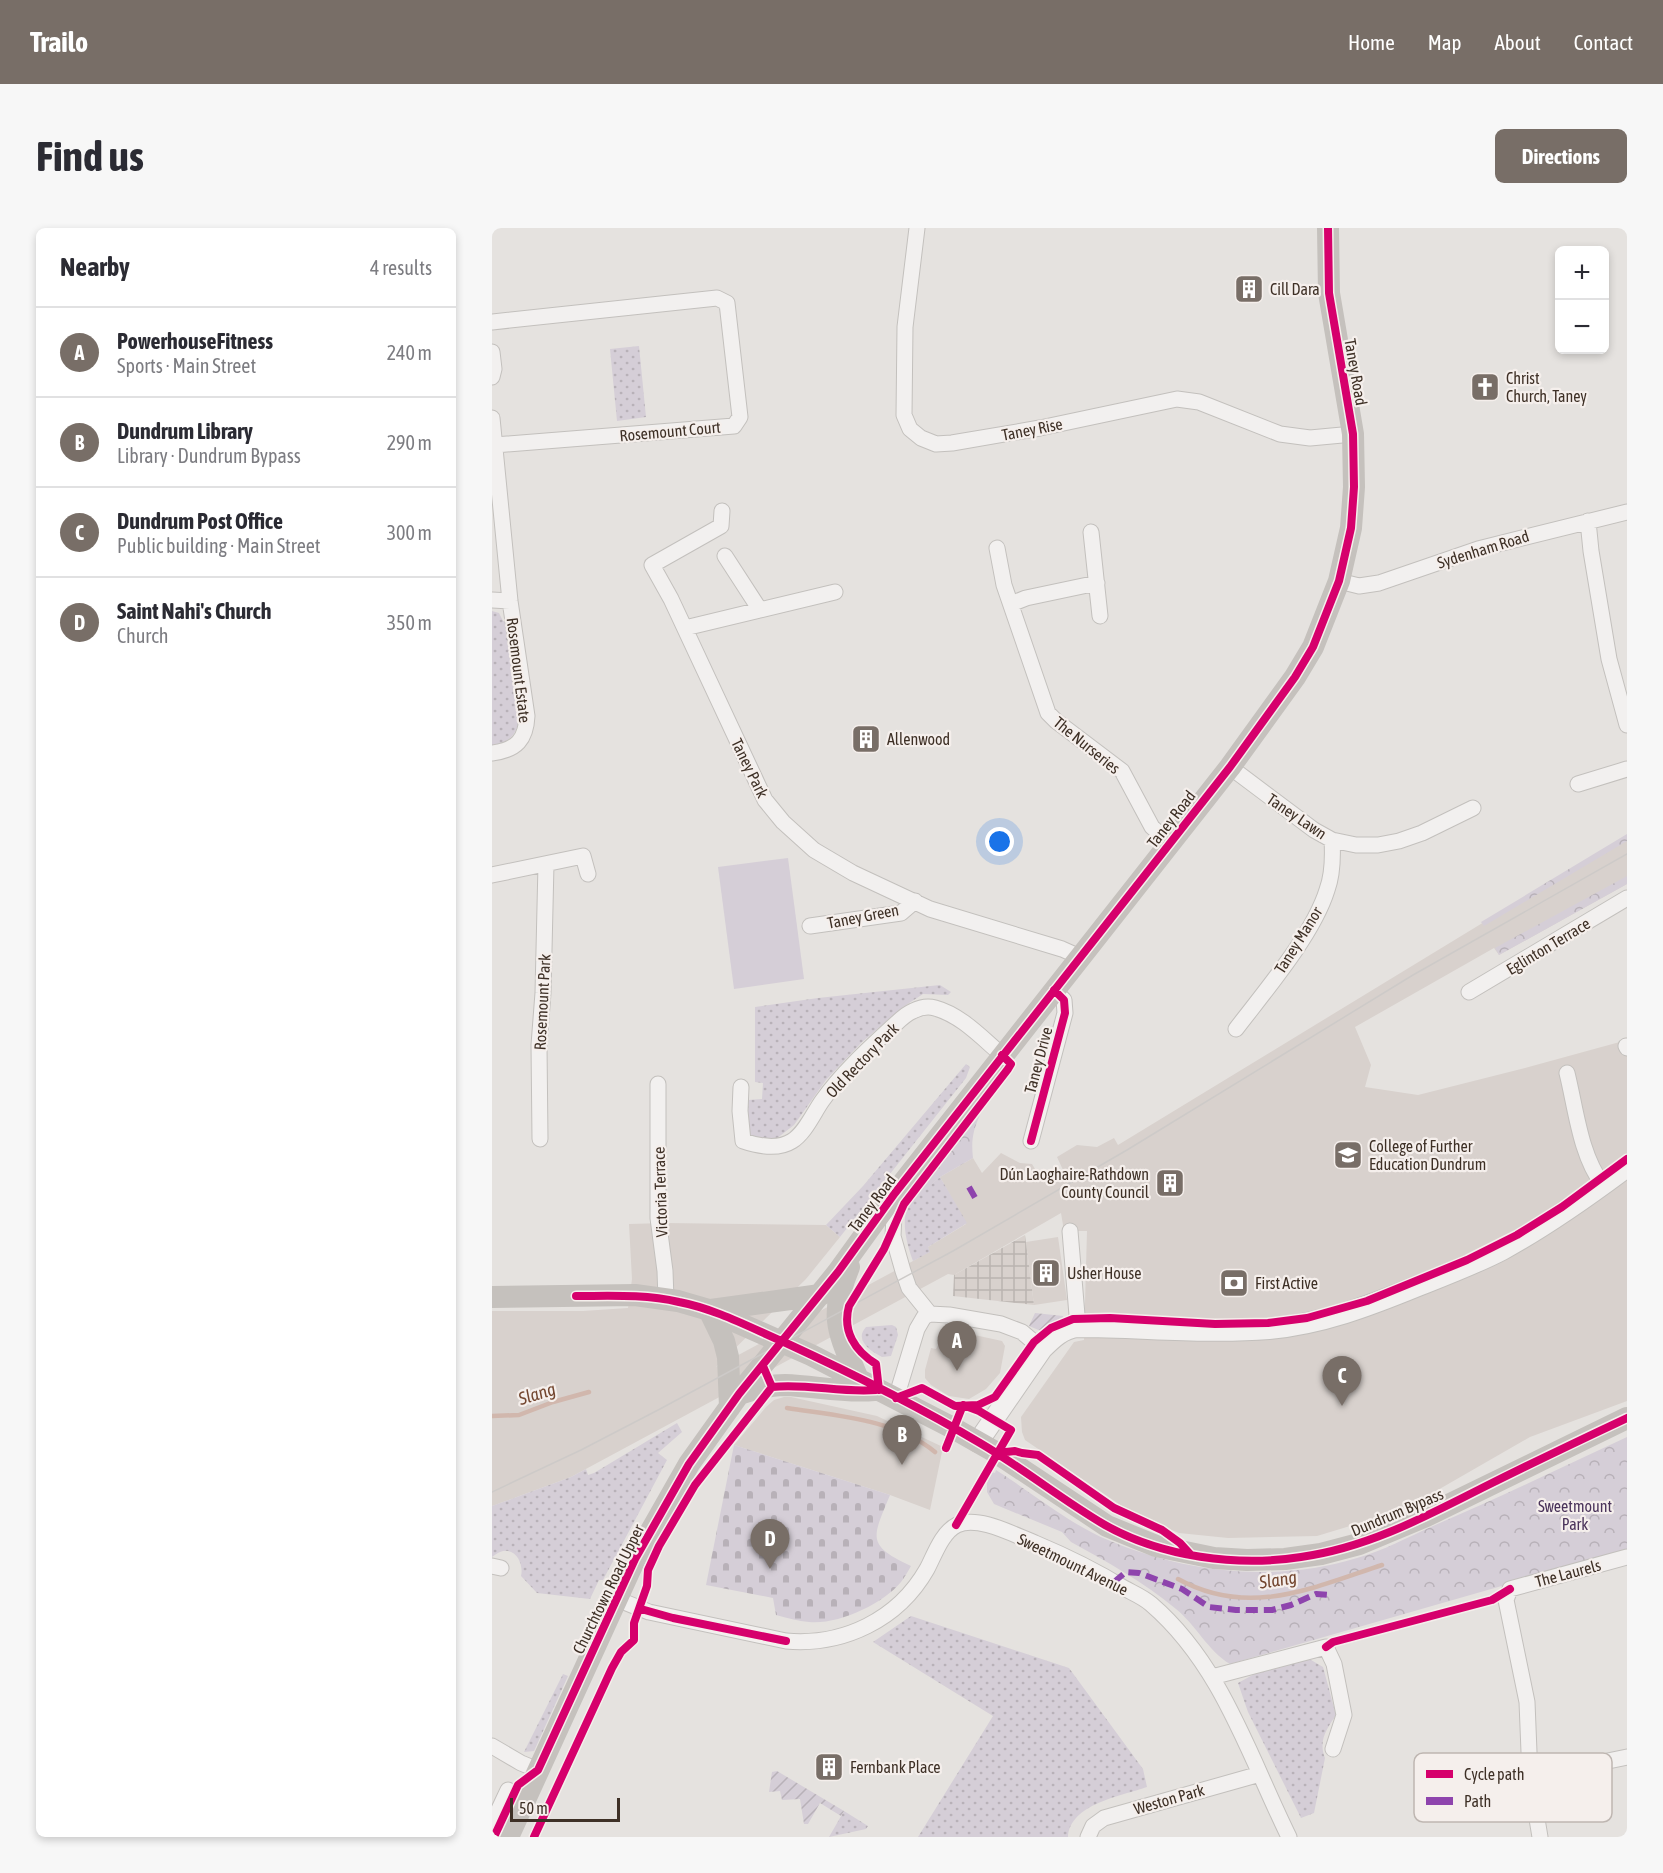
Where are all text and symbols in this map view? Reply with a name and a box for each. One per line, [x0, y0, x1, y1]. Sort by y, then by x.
text: Trailo [30, 26, 88, 58]
text: Home [1348, 30, 1395, 54]
text: Map [1428, 30, 1462, 54]
text: About [1495, 30, 1541, 54]
text: Contact [1574, 30, 1633, 54]
button: Directions [1495, 129, 1627, 183]
text: Find us [36, 132, 144, 180]
map controls [1555, 246, 1609, 354]
button: + [1555, 246, 1609, 300]
text: Nearby [60, 252, 130, 282]
text: 4 results [370, 256, 432, 279]
building icon: Cill Dara [1233, 273, 1265, 305]
place label: Cill Dara [1270, 280, 1320, 298]
button: − [1555, 300, 1609, 354]
text: PowerhouseFitness [117, 328, 273, 354]
street label: Taney Road [1340, 337, 1371, 407]
text: A [75, 341, 84, 364]
text: 240 m [387, 341, 432, 364]
text: Sports · Main Street [117, 354, 256, 377]
place label: Christ Church, Taney [1506, 369, 1587, 406]
church icon: Christ Church, Taney [1469, 371, 1501, 403]
street label: Taney Rise [1000, 414, 1064, 445]
text: Dundrum Library [117, 418, 253, 444]
street label: Rosemount Court [619, 418, 722, 444]
text: B [75, 431, 84, 454]
text: 290 m [387, 431, 432, 454]
text: Library · Dundrum Bypass [117, 444, 301, 467]
text: Dundrum Post Office [117, 508, 283, 534]
text: C [75, 521, 84, 544]
text: 300 m [387, 521, 432, 544]
street label: Sydenham Road [1435, 526, 1531, 572]
text: Public building · Main Street [117, 534, 321, 557]
text: Saint Nahi's Church [117, 598, 271, 624]
text: D [74, 611, 85, 634]
text: 350 m [387, 611, 432, 634]
street label: Rosemount Estate [504, 616, 534, 724]
text: Church [117, 624, 168, 647]
street label: The Nurseries [1050, 713, 1124, 777]
building icon: Allenwood [850, 723, 882, 755]
place label: Allenwood [887, 730, 950, 748]
street label: Taney Park [727, 735, 772, 801]
street label: Taney Road [1143, 787, 1200, 852]
street label: Taney Lawn [1263, 790, 1330, 843]
your location [985, 827, 1014, 856]
street label: Taney Green [826, 900, 900, 933]
street label: Taney Manor [1270, 903, 1327, 977]
street label: Eglinton Terrace [1503, 914, 1594, 979]
street label: Rosemount Park [530, 953, 554, 1051]
street label: Old Rectory Park [822, 1019, 903, 1102]
street label: Taney Drive [1020, 1025, 1056, 1095]
place label: College of Further Education Dundrum [1369, 1137, 1486, 1173]
school or university icon: College of Further Education Dundrum [1332, 1139, 1364, 1171]
street label: Victoria Terrace [649, 1146, 671, 1238]
place label: Dún Laoghaire-Rathdown County Council [999, 1165, 1150, 1202]
building icon: Dún Laoghaire-Rathdown County Council [1154, 1167, 1186, 1199]
street label: Taney Road [844, 1171, 900, 1236]
building icon: Usher House [1030, 1257, 1062, 1289]
place label: Usher House [1067, 1264, 1141, 1282]
bank icon: First Active [1218, 1267, 1250, 1299]
place label: First Active [1255, 1274, 1318, 1292]
pin: A [938, 1322, 976, 1371]
pin: C [1322, 1356, 1362, 1406]
water label: Slang [515, 1378, 558, 1409]
pin: B [882, 1416, 922, 1465]
street label: Dundrum Bypass [1348, 1484, 1447, 1540]
park label: Sweetmount Park [1538, 1497, 1612, 1533]
pin: D [750, 1520, 790, 1569]
street label: Churchtown Road Upper [569, 1521, 648, 1657]
street label: Sweetmount Avenue [1015, 1529, 1131, 1599]
street label: The Laurels [1533, 1556, 1603, 1590]
water label: Slang [1257, 1566, 1298, 1593]
building icon: Fernbank Place [813, 1751, 845, 1783]
legend [1414, 1753, 1612, 1822]
place label: Fernbank Place [850, 1758, 941, 1776]
text: Cycle path [1464, 1765, 1524, 1784]
street label: Weston Park [1132, 1780, 1206, 1818]
text: Path [1464, 1792, 1491, 1810]
scale bar [510, 1795, 620, 1822]
text: 50 m [519, 1799, 548, 1817]

